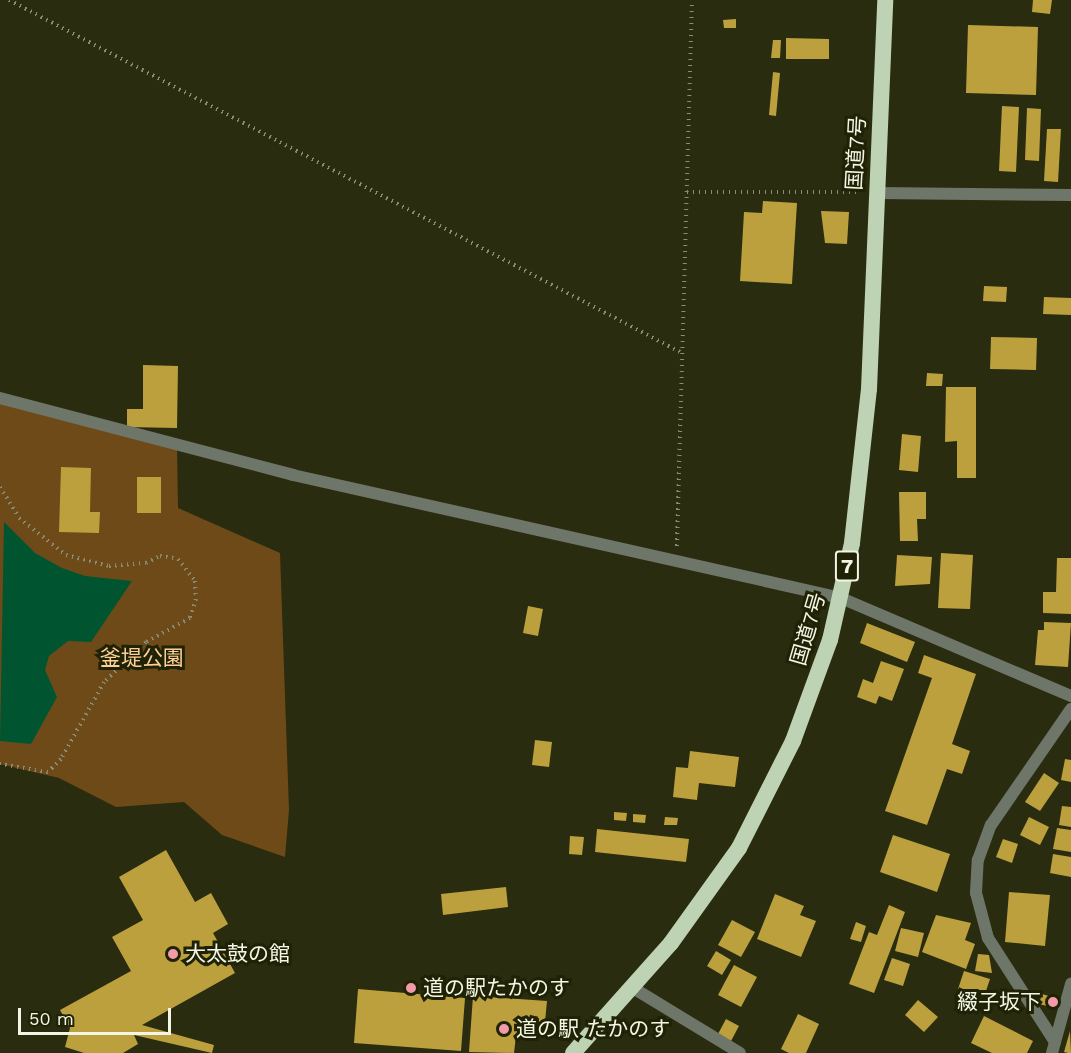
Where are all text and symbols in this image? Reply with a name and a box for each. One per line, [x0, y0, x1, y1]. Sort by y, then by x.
street label: 国道7号 [841, 115, 871, 191]
road number: 7 [834, 549, 860, 583]
street label: 国道7号 [786, 590, 830, 668]
park label: 釜堤公園 [100, 645, 184, 671]
place label: 大太鼓の館 [185, 941, 290, 967]
marker: 大太鼓の館 [166, 947, 180, 961]
place label: 道の駅たかのす [423, 975, 570, 1001]
marker: 道の駅たかのす [404, 981, 418, 995]
place label: 綴子坂下 [957, 989, 1041, 1015]
marker: 綴子坂下 [1046, 995, 1060, 1009]
scale bar [21, 996, 174, 1034]
text: 50 m [29, 1008, 74, 1029]
place label: 道の駅 たかのす [516, 1016, 670, 1042]
marker: 道の駅 たかのす [497, 1022, 511, 1036]

